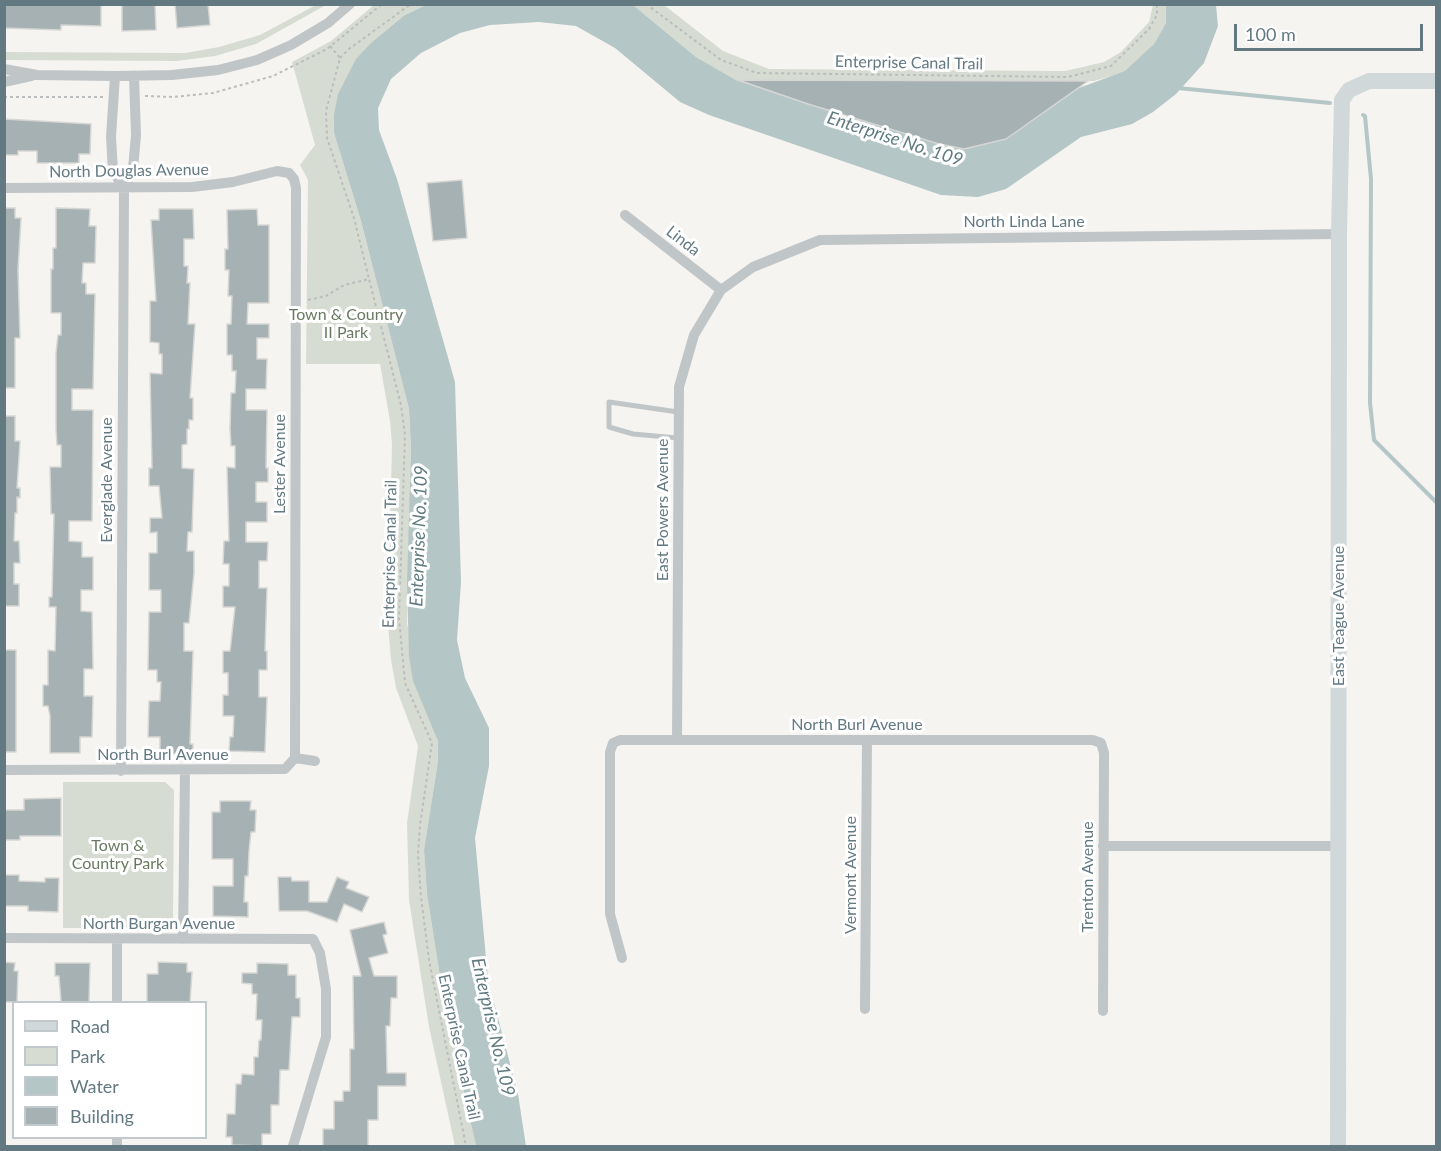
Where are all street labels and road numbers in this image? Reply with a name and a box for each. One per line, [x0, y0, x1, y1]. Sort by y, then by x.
street label: Enterprise Canal Trail [835, 52, 983, 74]
street label: North Douglas Avenue [49, 160, 209, 182]
street label: North Linda Lane [963, 212, 1085, 232]
street label: Linda [662, 222, 704, 260]
street label: Lester Avenue [270, 414, 290, 514]
street label: Everglade Avenue [97, 417, 117, 543]
street label: East Powers Avenue [653, 439, 673, 581]
street label: Enterprise Canal Trail [379, 480, 401, 628]
street label: East Teague Avenue [1329, 546, 1349, 686]
street label: North Burl Avenue [791, 715, 923, 735]
street label: North Burl Avenue [97, 745, 229, 765]
street label: Vermont Avenue [841, 816, 861, 934]
street label: Trenton Avenue [1078, 821, 1098, 933]
street label: North Burgan Avenue [83, 914, 235, 934]
street label: Enterprise Canal Trail [434, 972, 484, 1122]

